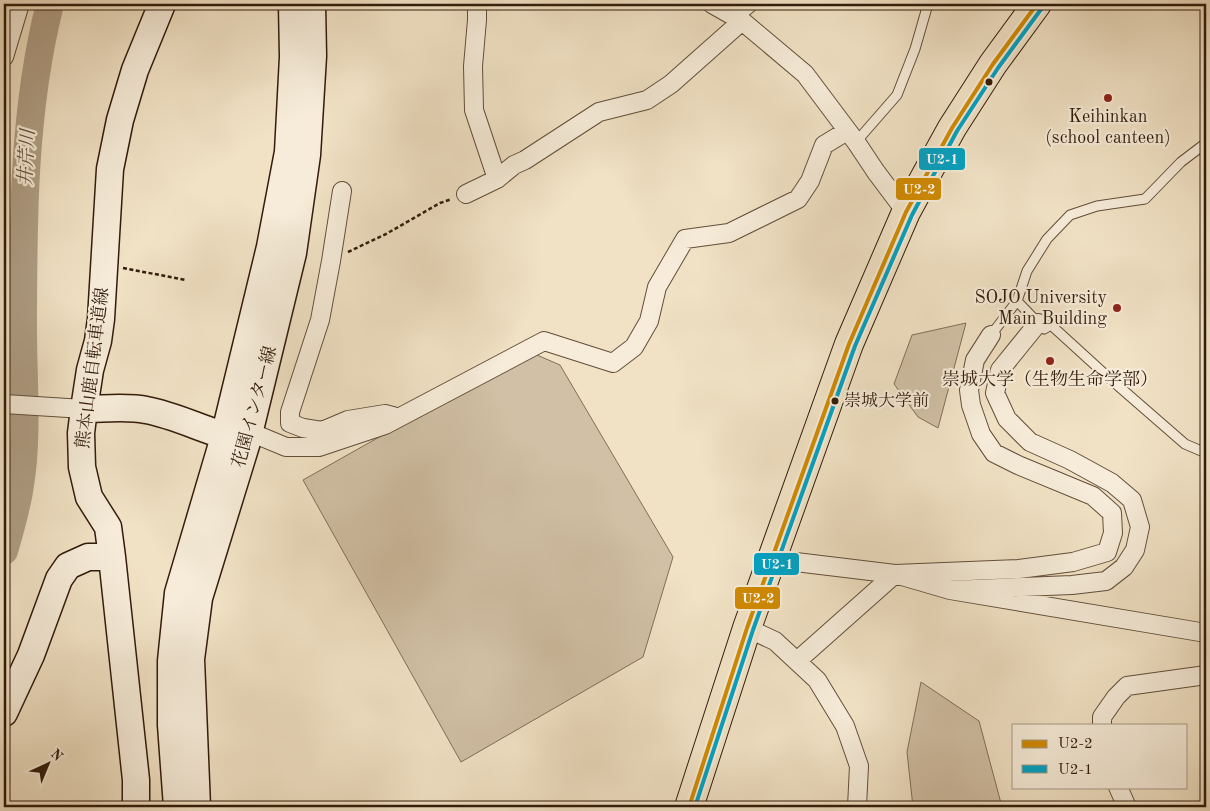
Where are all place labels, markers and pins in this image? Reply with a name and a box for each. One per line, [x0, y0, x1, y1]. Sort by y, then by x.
unlabelled marker [984, 77, 994, 87]
marker: Keihinkan (school canteen) [1102, 92, 1114, 104]
place label: Keihinkan (school canteen) [1045, 108, 1171, 147]
place label: SOJO University Main Building [974, 289, 1107, 328]
marker: SOJO University Main Building [1111, 302, 1123, 314]
marker: 崇城大学（生物生命学部） [1044, 355, 1056, 367]
place label: 崇城大学（生物生命学部） [942, 369, 1158, 389]
place label: 崇城大学前 [844, 391, 929, 410]
marker: 崇城大学前 [830, 396, 840, 406]

